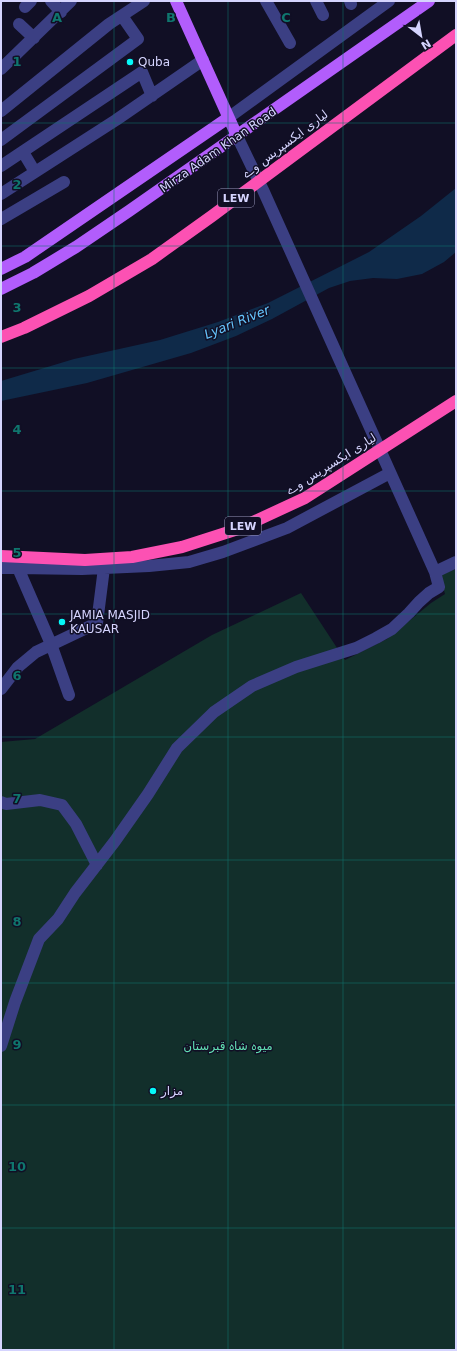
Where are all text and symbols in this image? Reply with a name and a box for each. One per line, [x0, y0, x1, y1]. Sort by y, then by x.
text: A [52, 10, 62, 25]
text: B [166, 10, 176, 25]
text: C [281, 10, 291, 25]
north arrow [401, 16, 441, 56]
text: N [419, 36, 433, 52]
text: 1 [12, 54, 22, 69]
place label: Quba [138, 55, 170, 69]
marker: Quba [125, 57, 135, 67]
street label: Mirza Adam Khan Road [157, 104, 279, 196]
street label: لیاری ایکسپریس وے [239, 107, 331, 182]
text: 2 [12, 177, 22, 192]
road number: LEW [218, 189, 254, 207]
text: 3 [12, 300, 22, 315]
water label: Lyari River [202, 301, 273, 342]
text: 4 [12, 422, 22, 437]
street label: لیاری ایکسپریس وے [283, 431, 379, 498]
road number: LEW [225, 517, 261, 535]
text: 5 [12, 545, 22, 560]
place label: JAMIA MASJID KAUSAR [69, 608, 150, 636]
marker: JAMIA MASJID KAUSAR [57, 617, 67, 627]
text: 6 [12, 668, 22, 683]
text: 7 [12, 791, 22, 806]
text: 8 [12, 914, 22, 929]
text: 9 [12, 1037, 22, 1052]
park label: میوہ شاہ قبرستان [183, 1039, 273, 1054]
place label: مزار [160, 1084, 183, 1099]
marker: مزار [148, 1086, 158, 1096]
text: 10 [8, 1159, 26, 1174]
text: 11 [8, 1282, 26, 1297]

